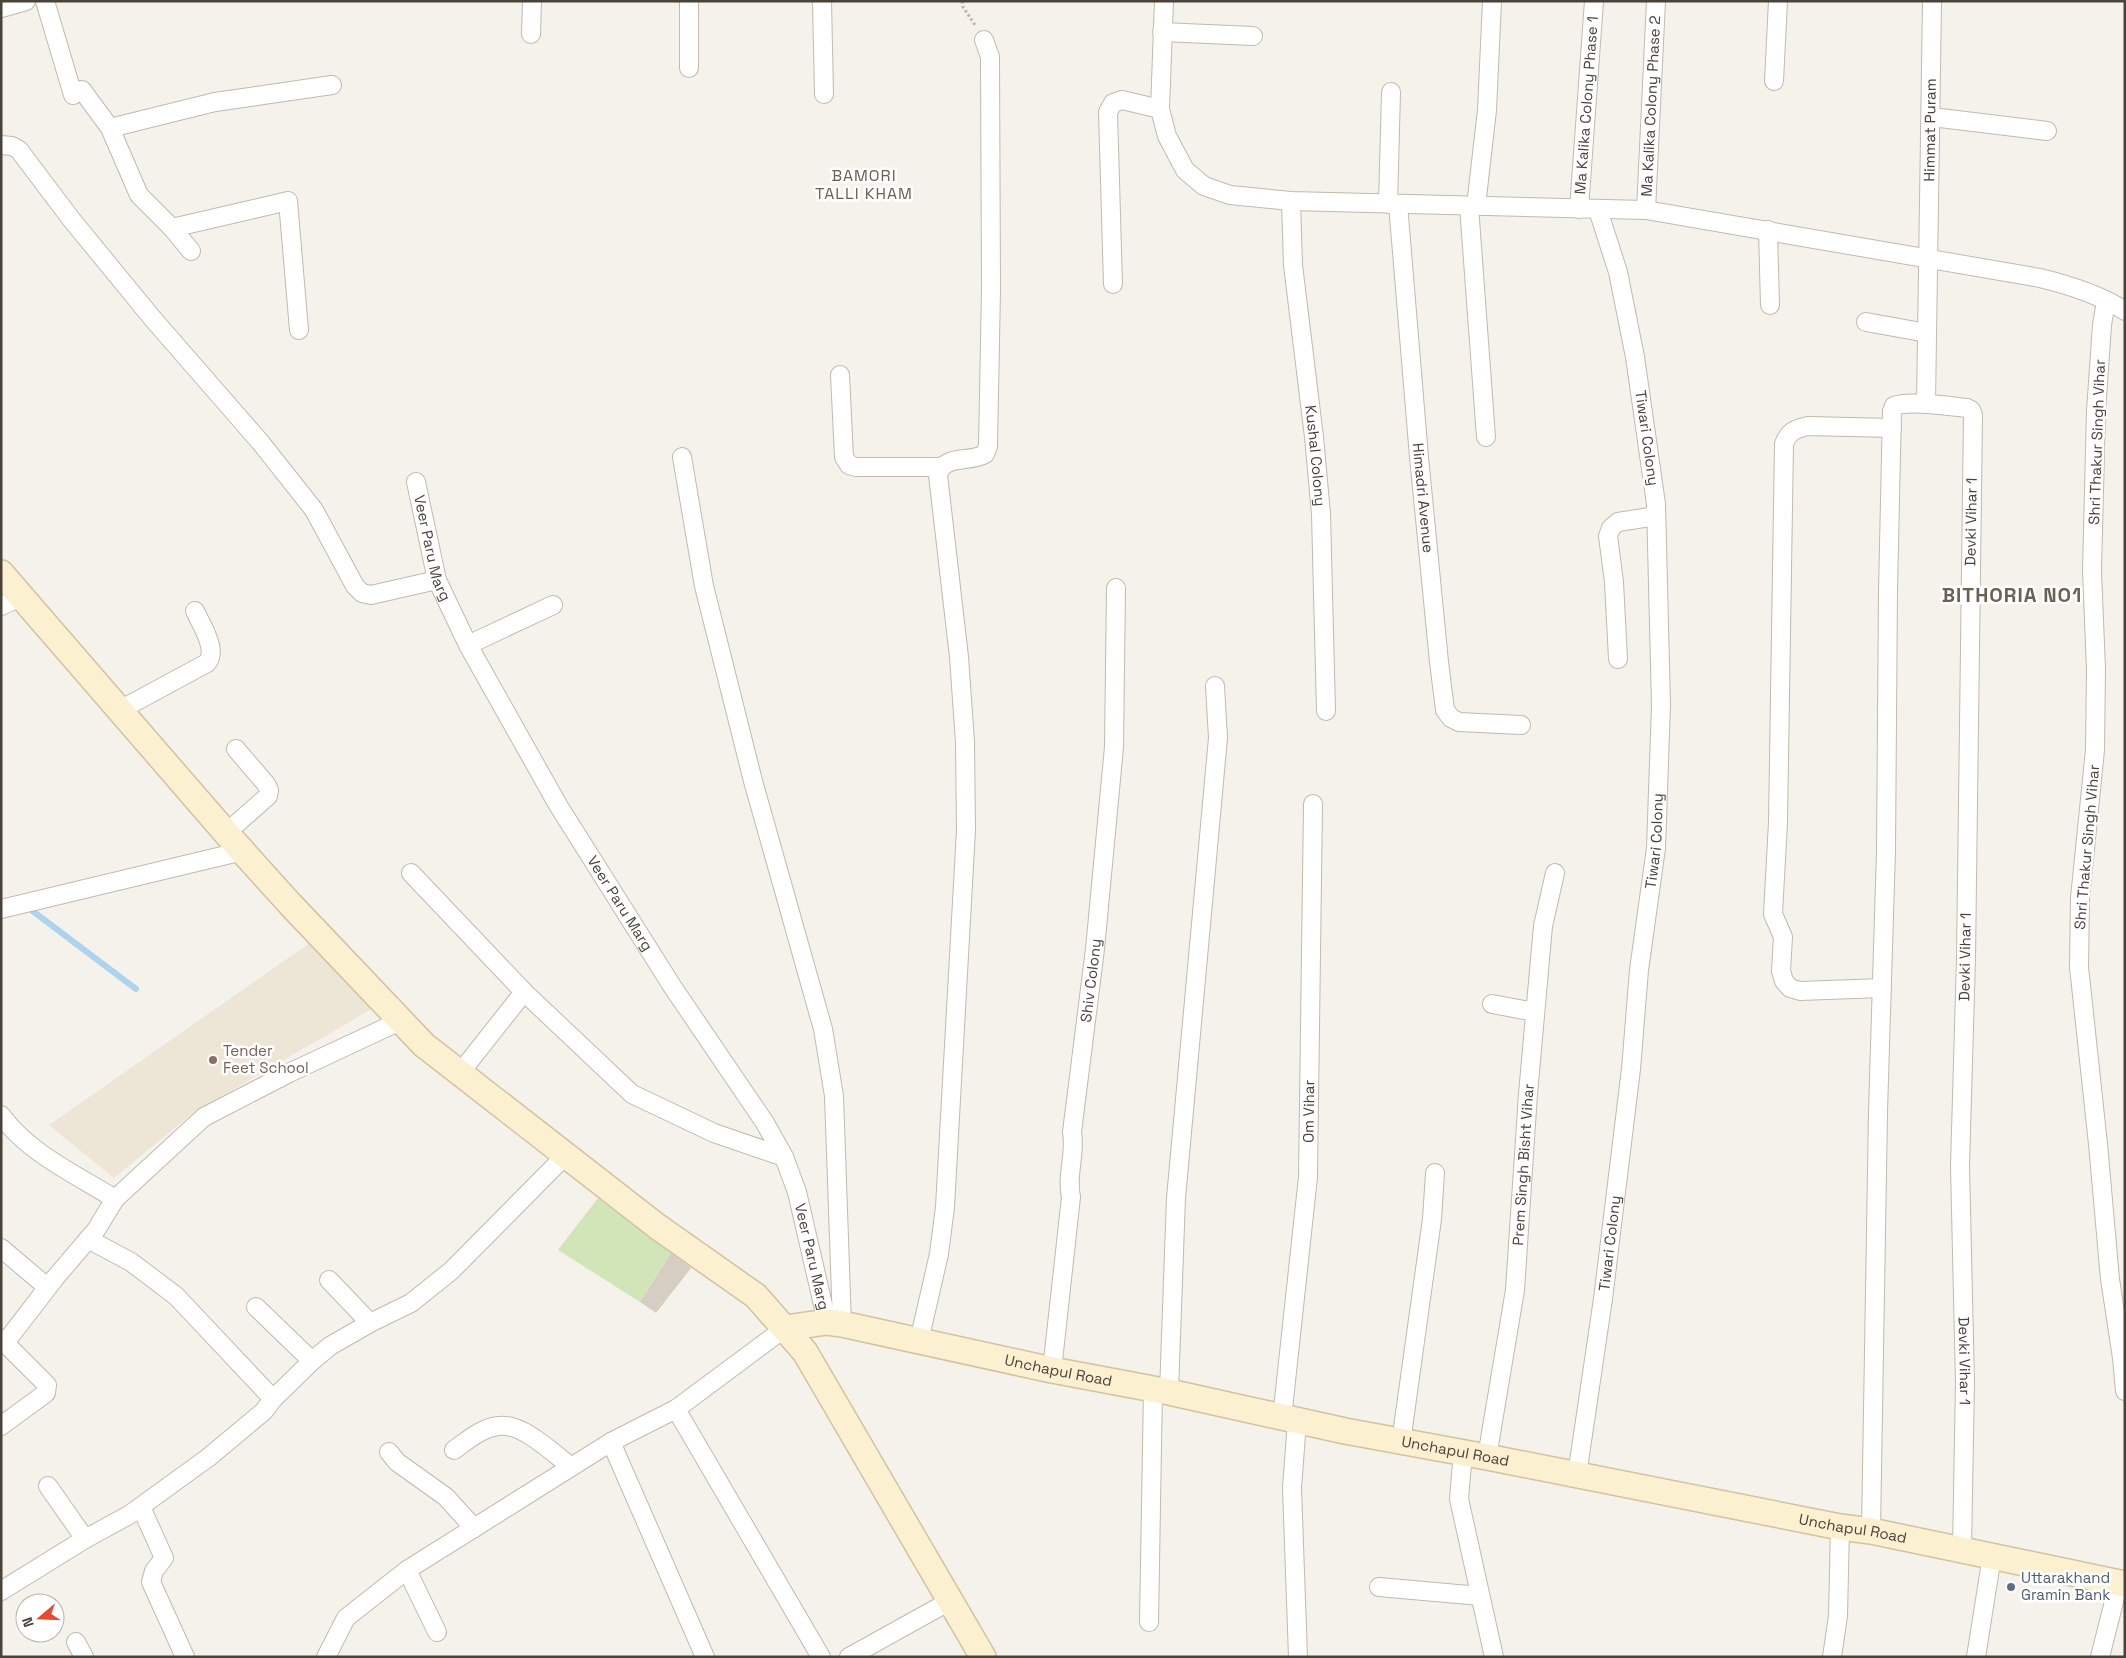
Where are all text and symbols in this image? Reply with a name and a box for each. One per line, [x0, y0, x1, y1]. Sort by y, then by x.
street label: Ma Kalika Colony Phase 1 [1570, 15, 1602, 195]
street label: Ma Kalika Colony Phase 2 [1637, 15, 1664, 197]
street label: Himmat Puram [1919, 78, 1940, 182]
district label: BAMORI TALLI KHAM [815, 165, 913, 204]
street label: Shri Thakur Singh Vihar [2084, 359, 2109, 525]
street label: Tiwari Colony [1631, 389, 1664, 487]
street label: Kushal Colony [1301, 404, 1330, 507]
street label: Himadri Avenue [1409, 442, 1438, 554]
street label: Devki Vihar 1 [1960, 478, 1981, 566]
street label: Veer Paru Marg [410, 493, 456, 604]
district label: BITHORIA NO1 [1942, 582, 2082, 608]
street label: Shri Thakur Singh Vihar [2070, 763, 2103, 930]
street label: Tiwari Colony [1640, 793, 1667, 890]
street label: Veer Paru Marg [583, 852, 657, 954]
street label: Devki Vihar 1 [1954, 913, 1975, 1001]
street label: Shiv Colony [1076, 938, 1105, 1023]
place label: Tender Feet School [223, 1041, 309, 1077]
marker: Tender Feet School [207, 1054, 219, 1066]
street label: Om Vihar [1298, 1079, 1318, 1143]
street label: Prem Singh Bisht Vihar [1508, 1082, 1538, 1246]
street label: Tiwari Colony [1594, 1194, 1625, 1292]
street label: Veer Paru Marg [791, 1201, 834, 1312]
street label: Devki Vihar 1 [1954, 1316, 1975, 1405]
street label: Unchapul Road [1003, 1350, 1114, 1390]
street label: Unchapul Road [1400, 1432, 1511, 1470]
street label: Unchapul Road [1797, 1509, 1909, 1547]
place label: Uttarakhand Gramin Bank [2021, 1568, 2110, 1604]
marker: Uttarakhand Gramin Bank [2005, 1581, 2017, 1593]
north arrow [15, 1593, 65, 1643]
text: N [18, 1615, 38, 1630]

